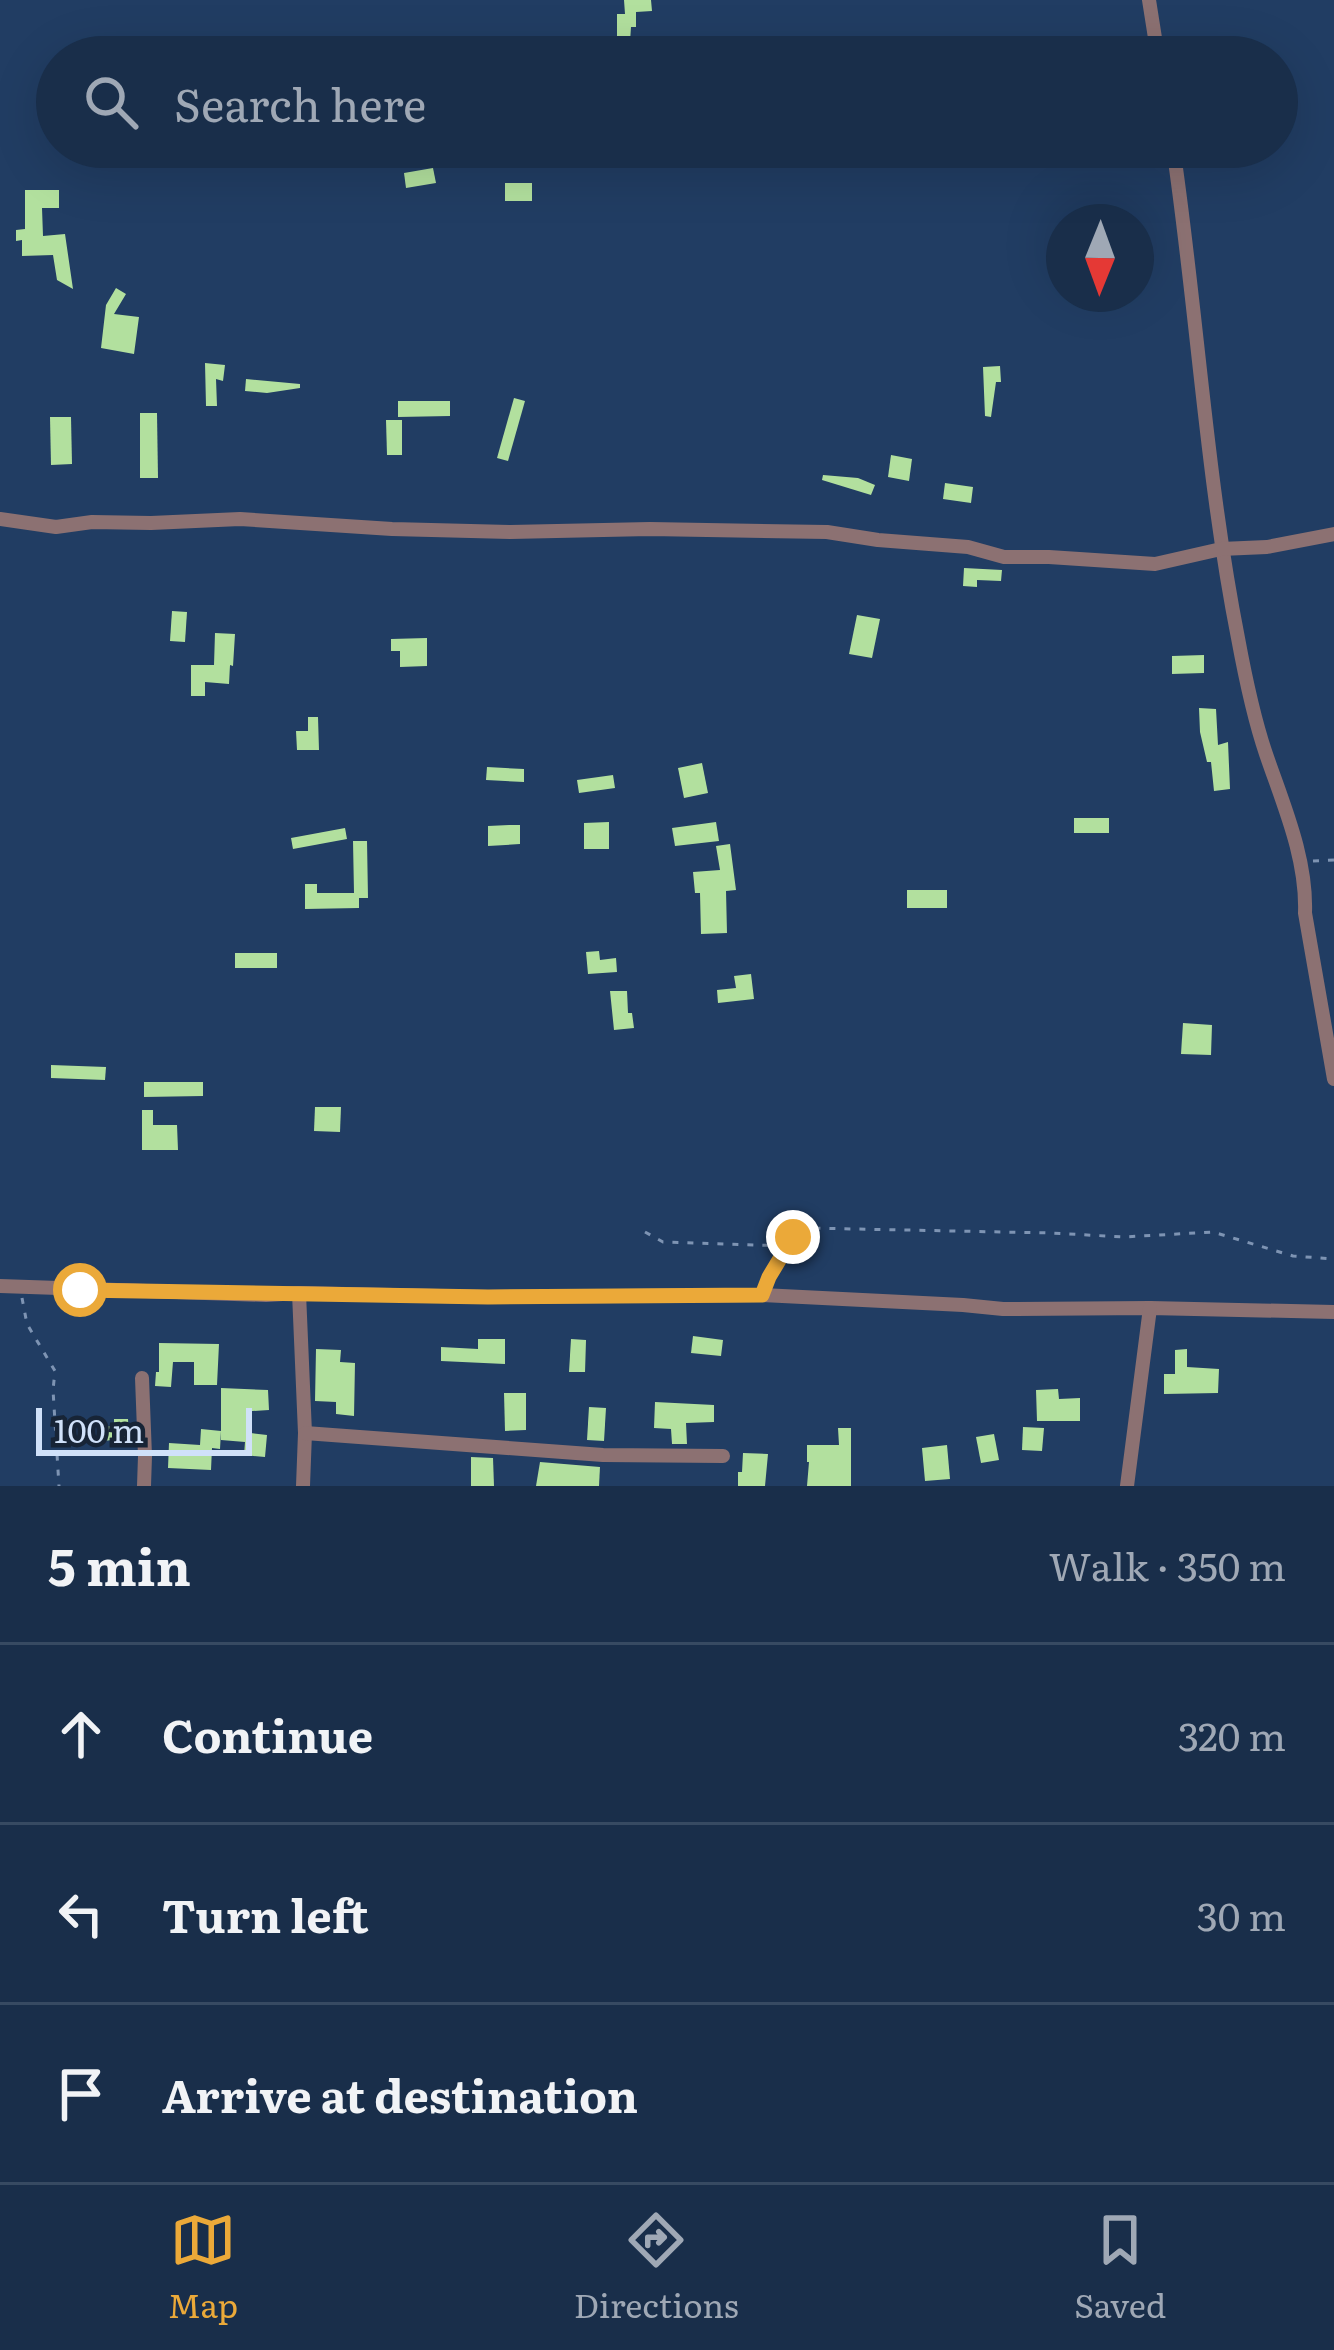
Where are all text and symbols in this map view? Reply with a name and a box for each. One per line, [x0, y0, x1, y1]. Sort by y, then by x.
search box [36, 36, 1298, 168]
icon: search [78, 69, 144, 135]
text: Search here [174, 69, 426, 136]
north arrow [1046, 204, 1154, 312]
route end [766, 1210, 820, 1264]
route start [53, 1263, 107, 1317]
scale bar [36, 1402, 252, 1455]
text: 100 m [54, 1404, 144, 1453]
text: 5 min [48, 1526, 191, 1602]
text: Walk · 350 m [1049, 1535, 1286, 1593]
text: Continue [162, 1700, 373, 1767]
icon: ahead [48, 1701, 114, 1767]
text: 320 m [1178, 1705, 1286, 1763]
text: Turn left [162, 1880, 369, 1947]
icon: left [48, 1881, 114, 1947]
text: 30 m [1197, 1885, 1286, 1943]
text: Arrive at destination [162, 2060, 638, 2127]
icon: arrive [48, 2061, 114, 2127]
tab: Map [168, 2207, 238, 2328]
tab: Directions [574, 2207, 739, 2328]
tab: Saved [1074, 2207, 1166, 2328]

